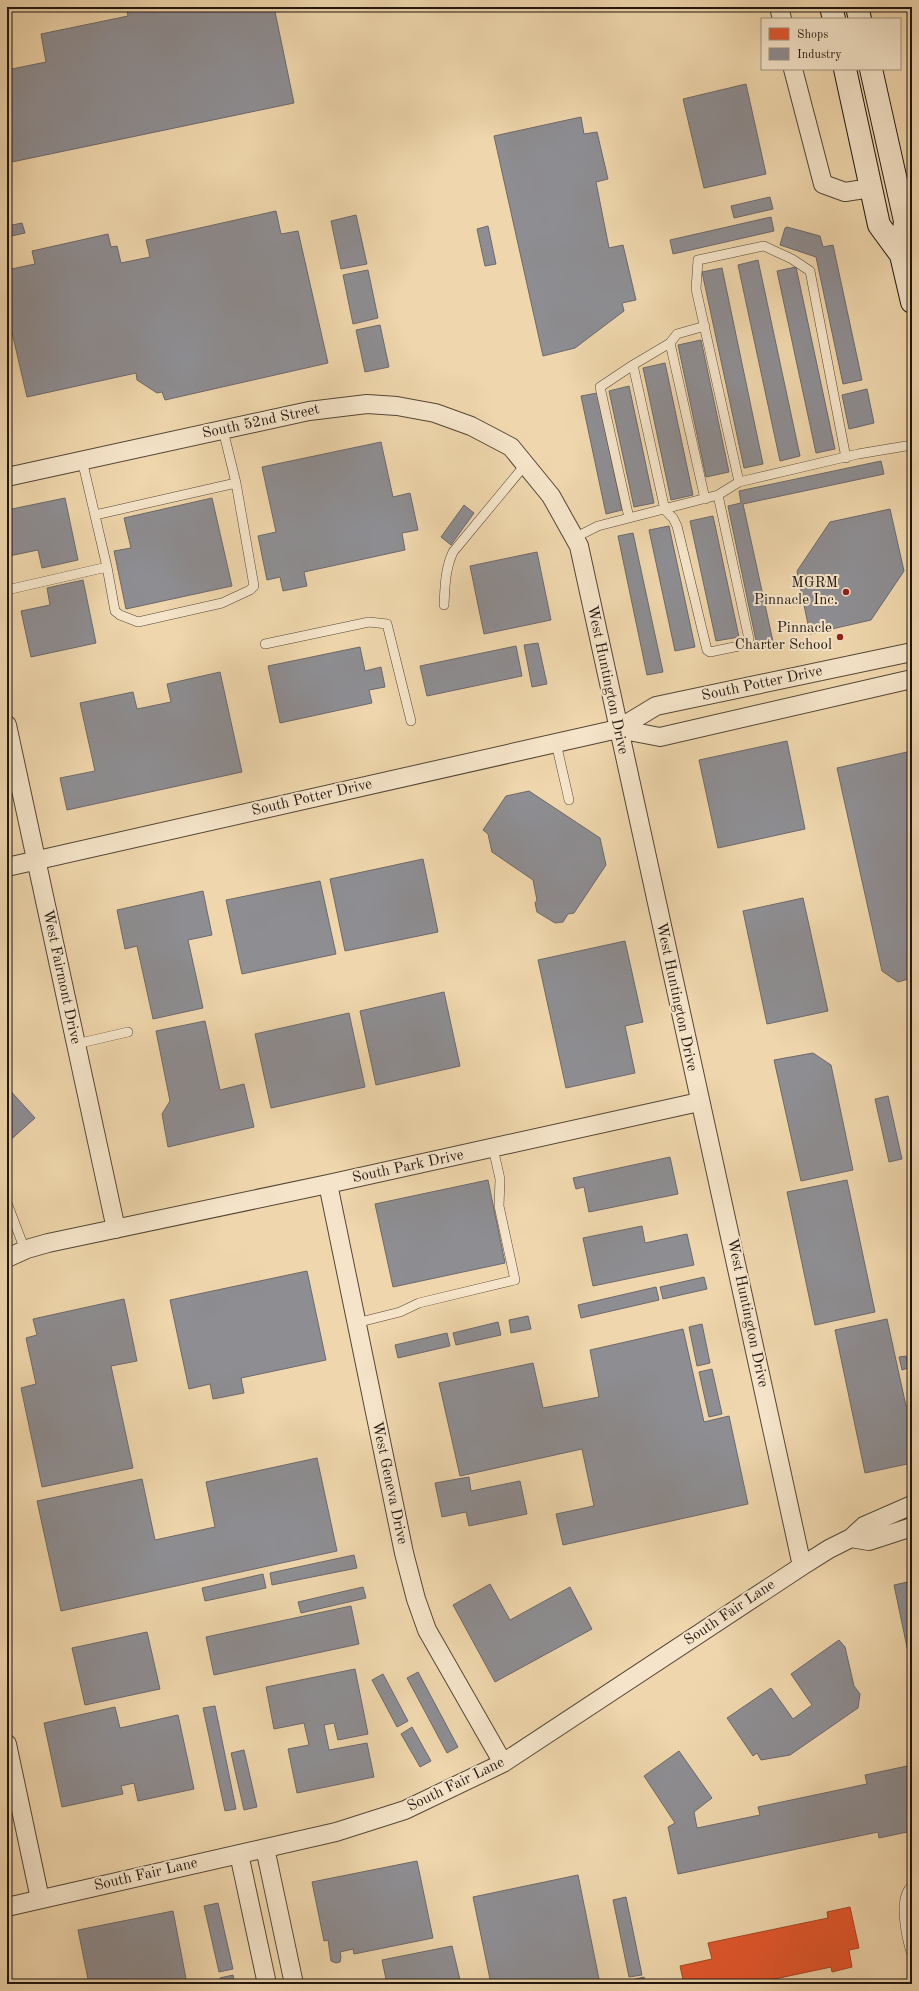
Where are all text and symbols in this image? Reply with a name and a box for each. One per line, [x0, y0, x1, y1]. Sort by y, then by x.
legend [761, 18, 901, 70]
text: Shops [797, 29, 828, 41]
text: Industry [797, 49, 842, 61]
street label: South 52nd Street [201, 402, 321, 442]
place label: MGRM Pinnacle Inc. [754, 576, 838, 608]
marker: MGRM Pinnacle Inc. [841, 587, 851, 597]
street label: West Huntington Drive [584, 604, 630, 756]
place label: Pinnacle Charter School [735, 621, 832, 653]
marker: Pinnacle Charter School [835, 632, 845, 642]
street label: South Potter Drive [700, 664, 824, 704]
street label: South Potter Drive [250, 777, 374, 819]
street label: West Fairmont Drive [39, 908, 83, 1046]
street label: West Huntington Drive [653, 921, 699, 1073]
street label: South Park Drive [351, 1148, 465, 1186]
street label: West Huntington Drive [724, 1237, 770, 1389]
street label: West Geneva Drive [369, 1420, 409, 1546]
street label: South Fair Lane [682, 1577, 778, 1649]
street label: South Fair Lane [405, 1755, 507, 1815]
street label: South Fair Lane [93, 1856, 199, 1894]

